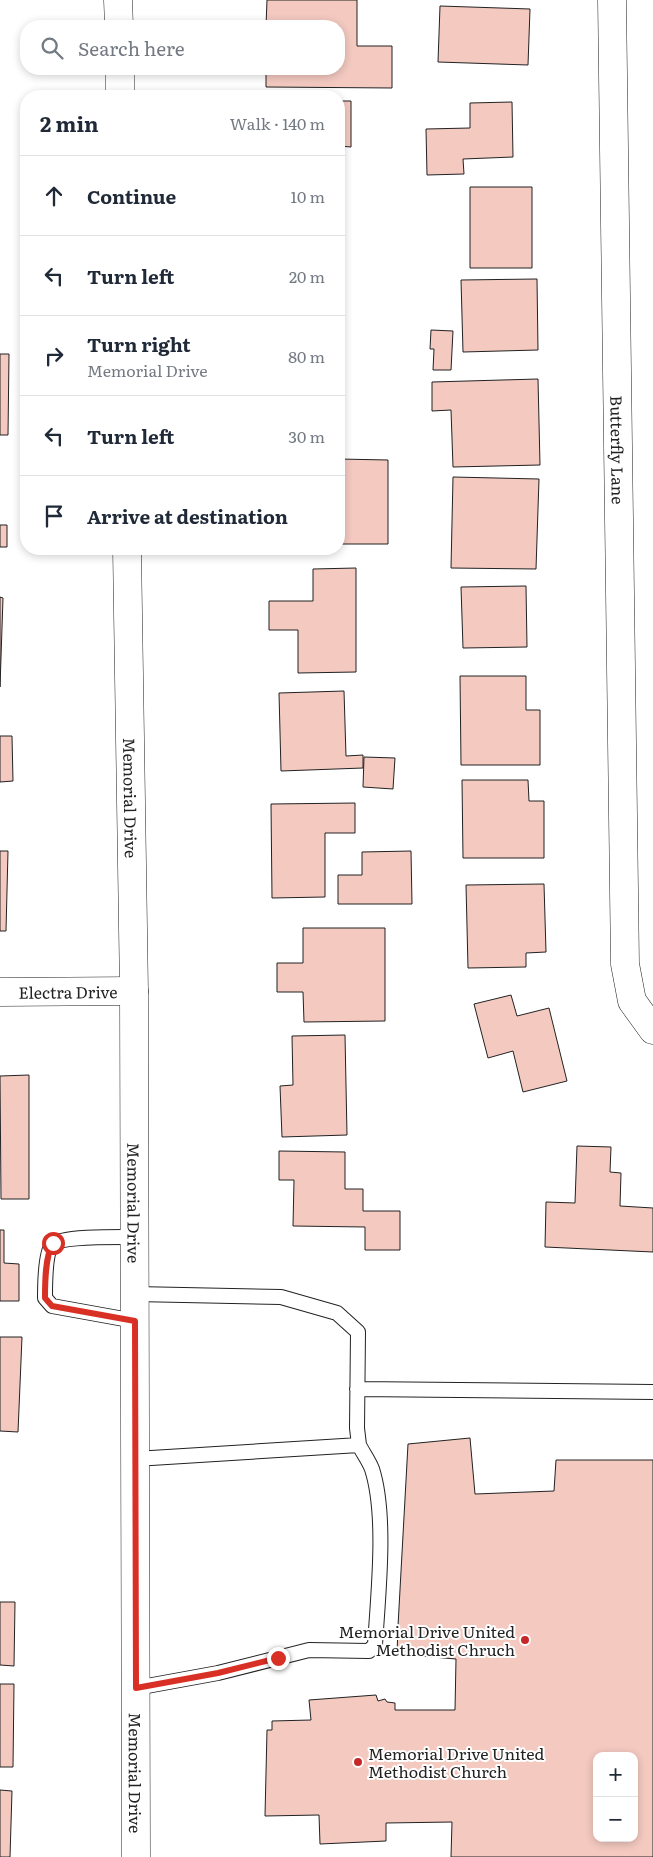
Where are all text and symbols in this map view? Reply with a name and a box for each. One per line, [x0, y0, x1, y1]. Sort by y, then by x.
search box [20, 20, 345, 75]
icon: search [38, 34, 66, 62]
text: Search here [78, 34, 185, 62]
text: 2 min [40, 107, 99, 138]
text: Walk · 140 m [230, 111, 325, 135]
icon: ahead [40, 182, 68, 210]
text: Continue [87, 182, 176, 210]
text: 10 m [291, 184, 325, 208]
icon: left [40, 262, 68, 290]
text: Turn left [87, 262, 174, 290]
text: 20 m [289, 264, 325, 288]
text: Turn right [87, 330, 191, 358]
icon: right [40, 342, 68, 370]
text: 80 m [288, 344, 325, 368]
text: Memorial Drive [87, 358, 208, 382]
street label: Butterfly Lane [605, 395, 631, 505]
icon: left [40, 422, 68, 450]
text: Turn left [87, 422, 174, 450]
text: 30 m [288, 424, 325, 448]
icon: arrive [40, 502, 68, 530]
text: Arrive at destination [87, 502, 288, 530]
street label: Memorial Drive [118, 737, 144, 859]
street label: Electra Drive [18, 979, 118, 1004]
street label: Memorial Drive [122, 1143, 147, 1263]
route start [42, 1232, 65, 1255]
place label: Memorial Drive United Methodist Chruch [339, 1619, 515, 1661]
marker: Memorial Drive United Methodist Chruch [519, 1634, 531, 1646]
route end [267, 1647, 290, 1670]
street label: Memorial Drive [124, 1713, 148, 1833]
place label: Memorial Drive United Methodist Church [368, 1741, 545, 1783]
map controls [593, 1752, 638, 1842]
button: + [593, 1752, 638, 1797]
marker: Memorial Drive United Methodist Church [352, 1756, 364, 1768]
button: − [593, 1797, 638, 1842]

